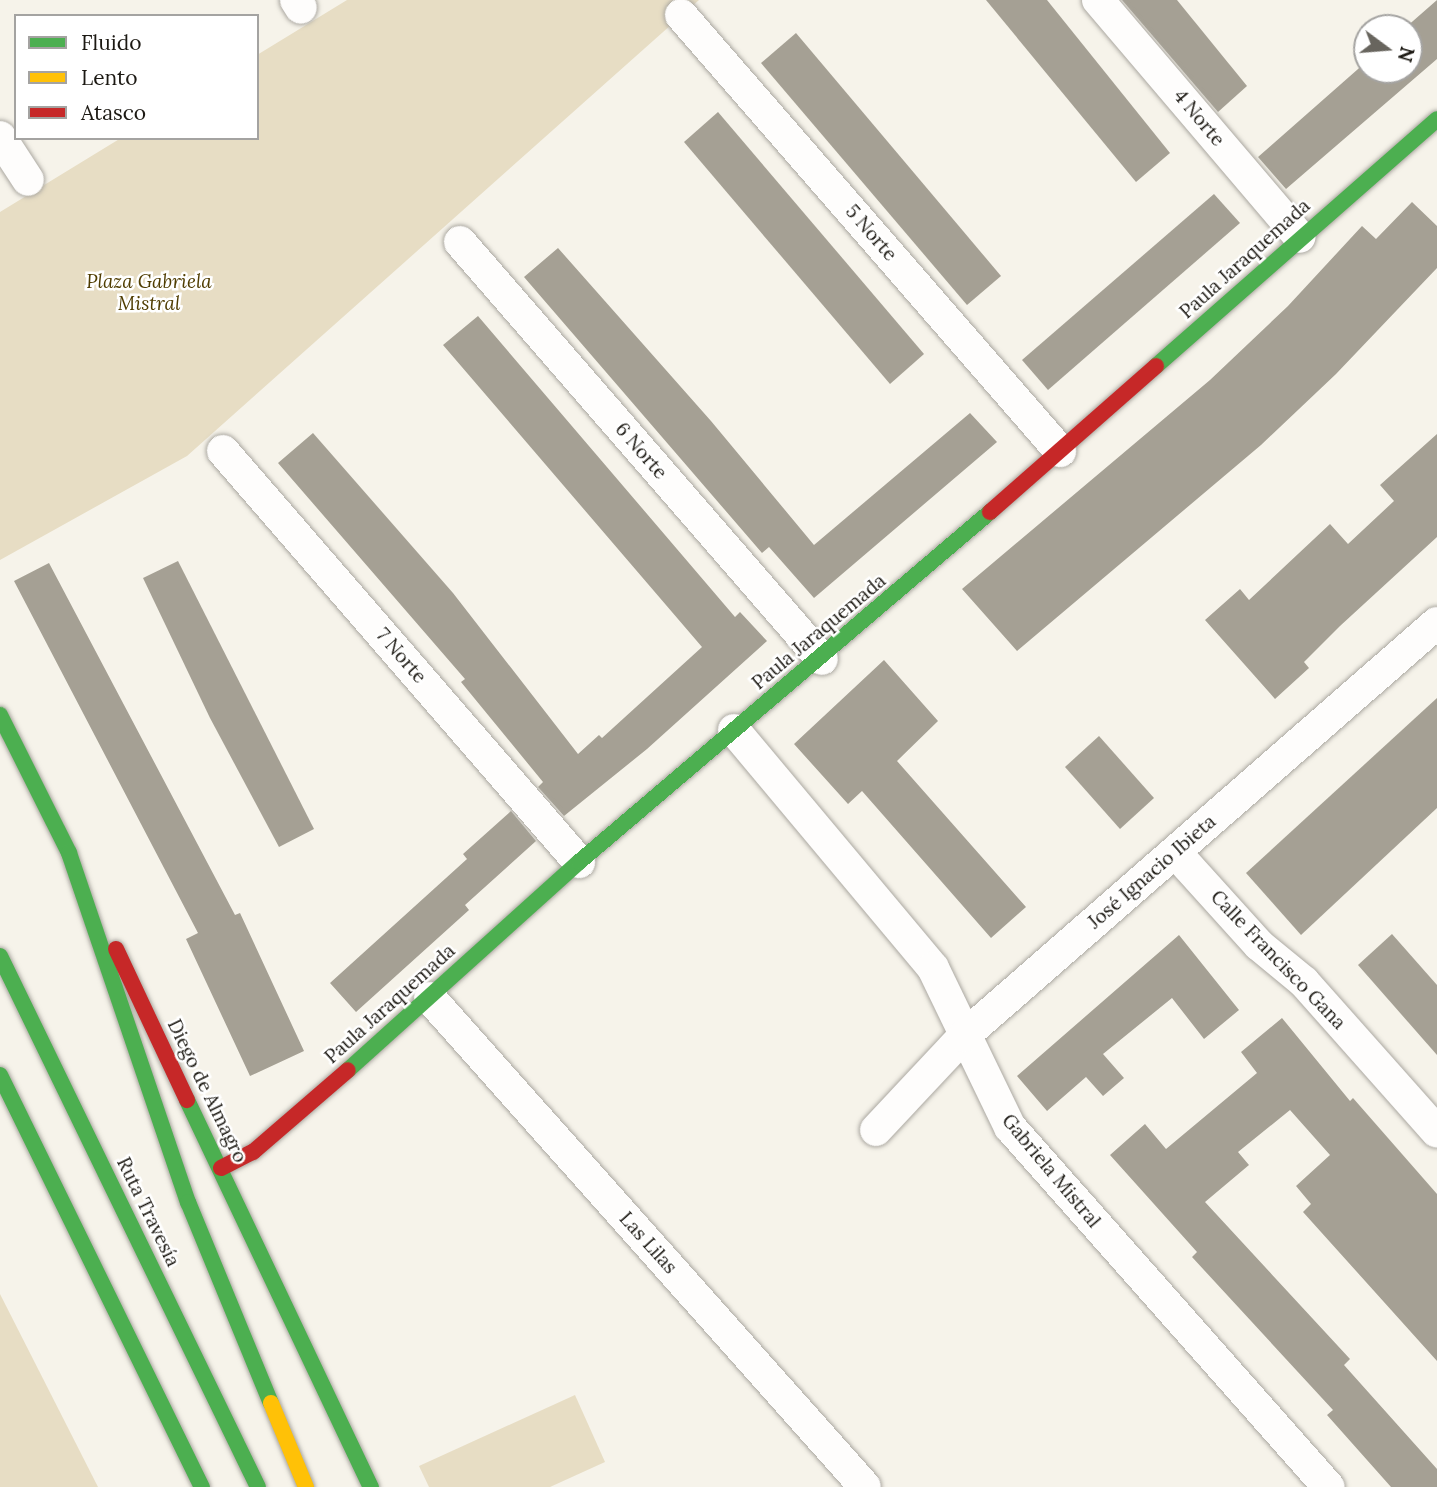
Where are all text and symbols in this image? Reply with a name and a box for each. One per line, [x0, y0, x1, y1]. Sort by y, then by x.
legend [14, 14, 259, 140]
north arrow [1353, 14, 1423, 84]
text: Fluido [81, 29, 142, 56]
text: N [1393, 44, 1420, 65]
text: Lento [81, 64, 138, 91]
street label: 4 Norte [1169, 85, 1229, 151]
text: Atasco [81, 99, 146, 126]
street label: Paula Jaraquemada [1175, 195, 1315, 323]
street label: 5 Norte [840, 200, 902, 266]
park label: Plaza Gabriela Mistral [86, 271, 212, 315]
street label: 6 Norte [610, 418, 672, 484]
street label: Paula Jaraquemada [748, 569, 890, 695]
street label: 7 Norte [371, 624, 431, 688]
street label: José Ignacio Ibieta [1083, 810, 1221, 934]
street label: Calle Francisco Gana [1206, 886, 1350, 1034]
street label: Paula Jaraquemada [320, 940, 460, 1068]
street label: Diego de Almagro [162, 1016, 252, 1166]
street label: Gabriela Mistral [997, 1110, 1105, 1232]
street label: Ruta Travesía [112, 1154, 184, 1270]
street label: Las Lilas [614, 1207, 682, 1279]

